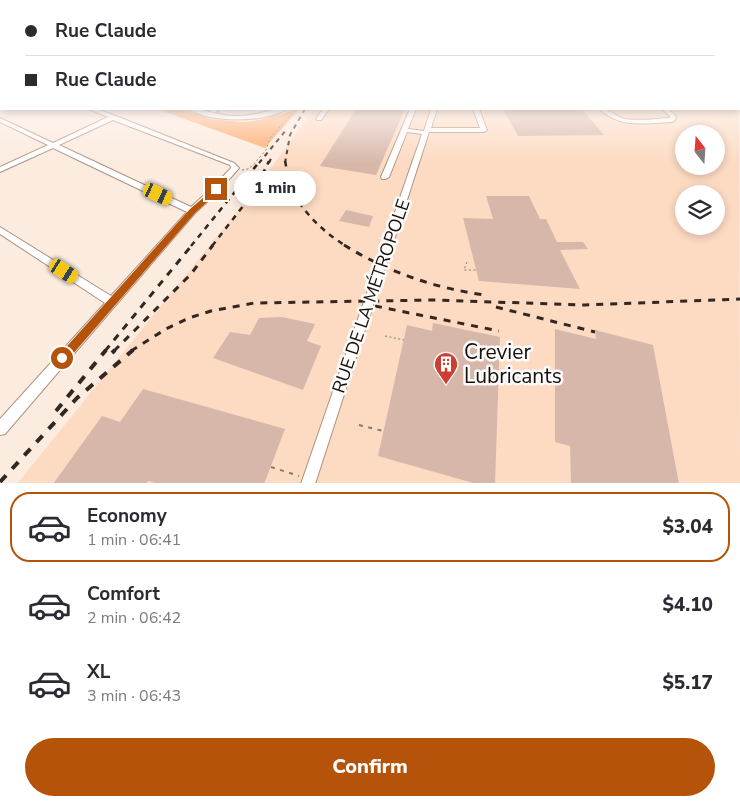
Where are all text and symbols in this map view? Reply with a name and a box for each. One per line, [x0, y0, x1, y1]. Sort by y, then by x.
text: Rue Claude [55, 18, 157, 44]
text: Rue Claude [55, 67, 157, 93]
north arrow [675, 125, 725, 175]
map controls [675, 125, 725, 235]
callout: 1 min [234, 172, 316, 206]
text: 1 min [254, 177, 296, 199]
route end [205, 178, 227, 200]
car [141, 181, 174, 207]
button: layers [675, 185, 725, 235]
street label: RUE DE LA MÉTROPOLE [327, 196, 415, 396]
car [47, 257, 80, 285]
place label: Crevier Lubricants [464, 338, 562, 390]
route start [51, 347, 73, 369]
building icon: Crevier Lubricants [433, 351, 459, 385]
text: Economy [87, 503, 167, 529]
icon: car [27, 505, 72, 550]
text: $3.04 [662, 514, 713, 540]
text: 1 min · 06:41 [87, 529, 181, 551]
text: Comfort [87, 581, 160, 607]
icon: car [27, 583, 72, 628]
text: $4.10 [662, 592, 713, 618]
text: 2 min · 06:42 [87, 607, 181, 629]
text: XL [87, 659, 110, 685]
icon: car [27, 661, 72, 706]
text: $5.17 [662, 670, 713, 696]
text: 3 min · 06:43 [87, 685, 181, 707]
button: Confirm [25, 738, 715, 796]

